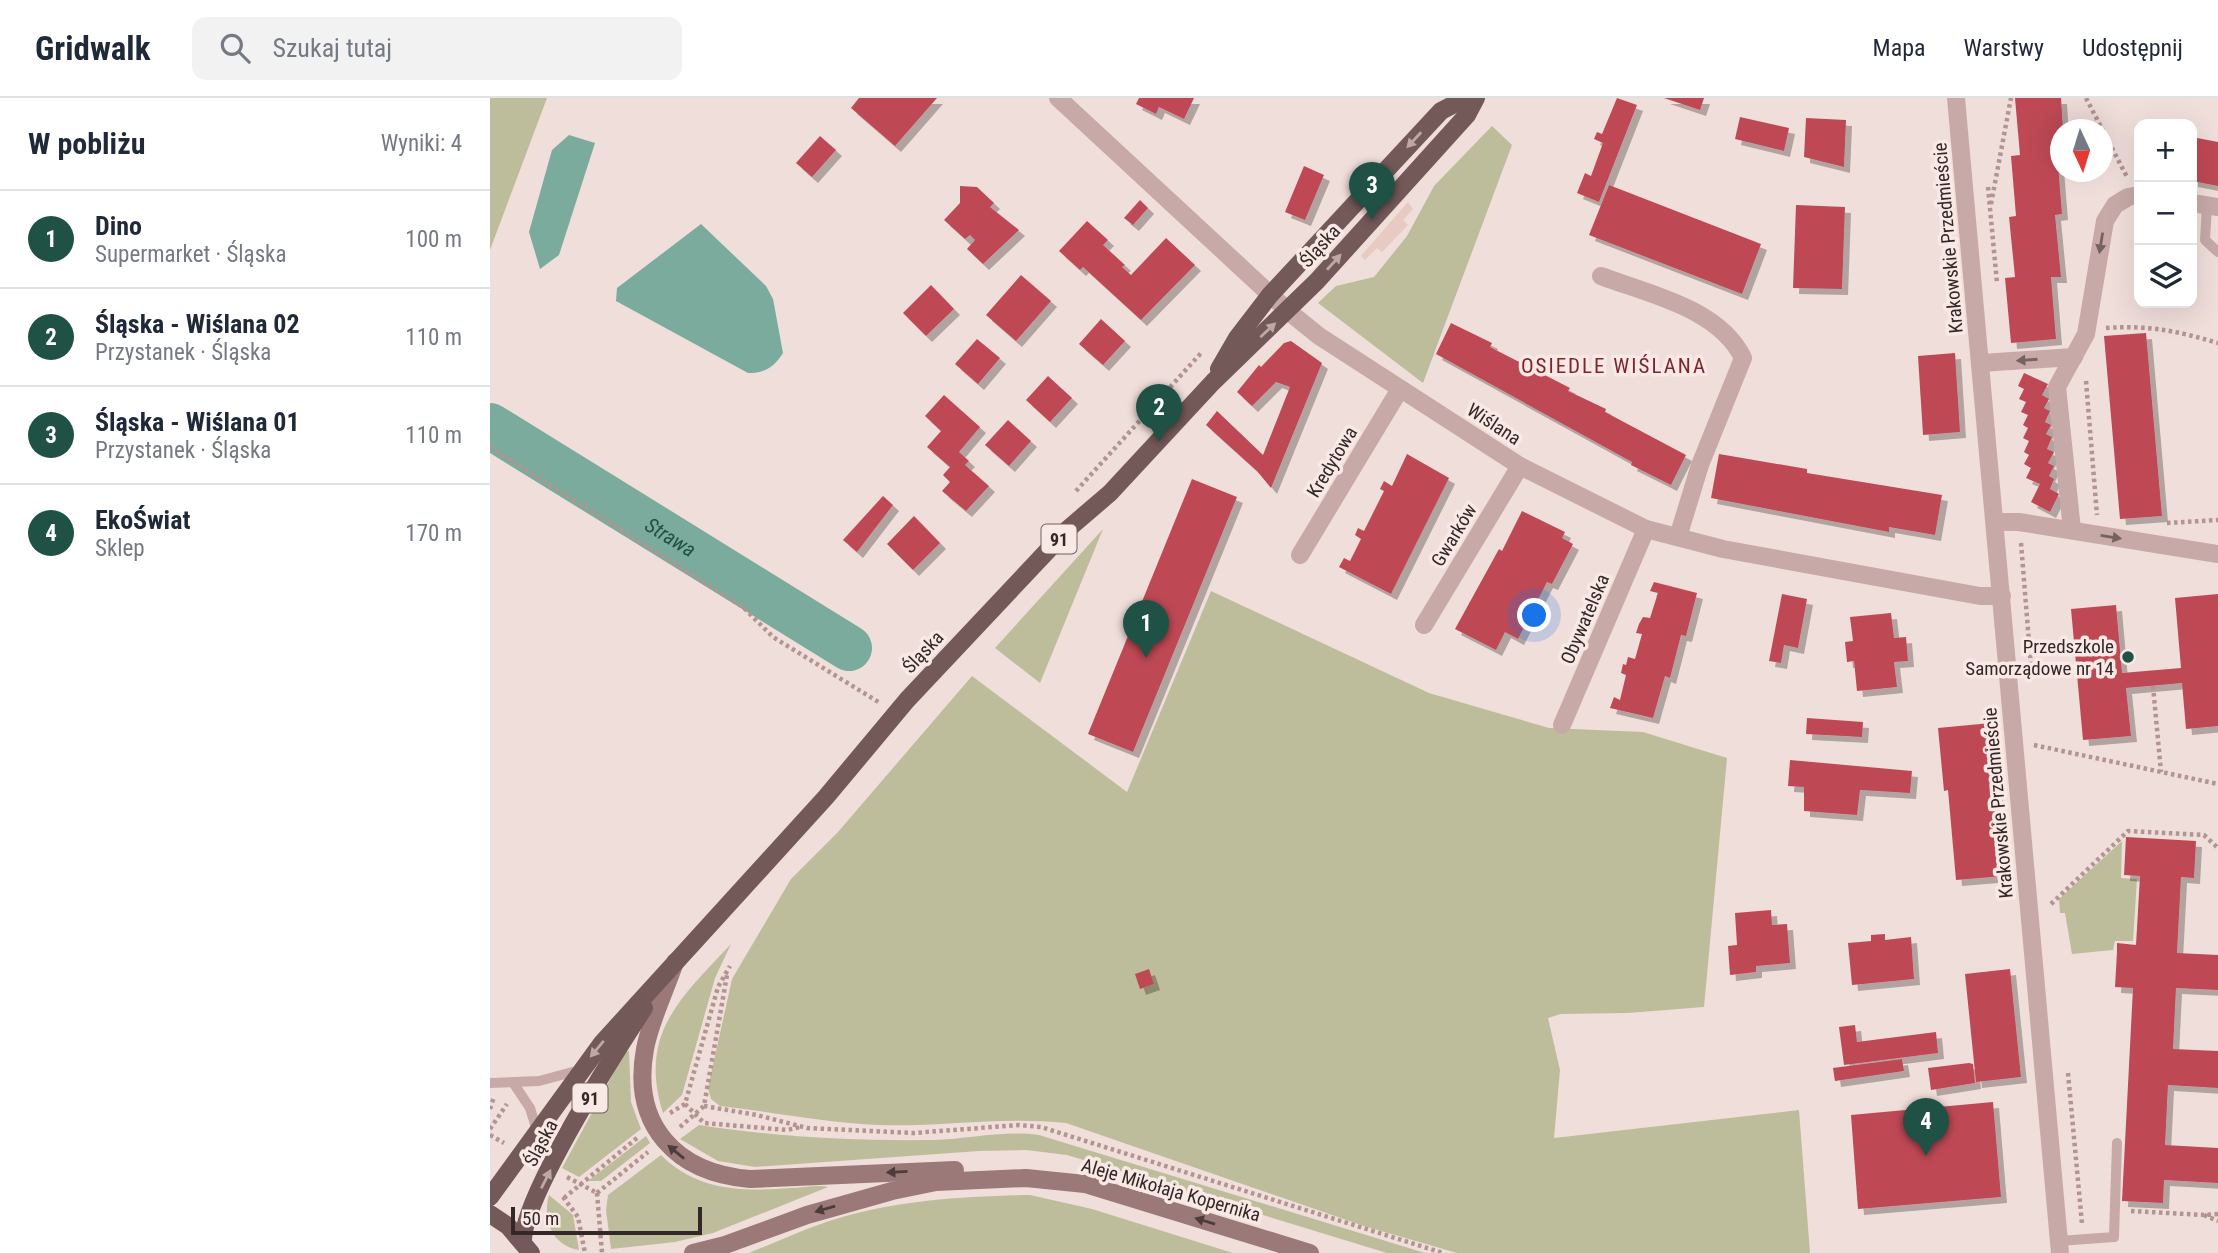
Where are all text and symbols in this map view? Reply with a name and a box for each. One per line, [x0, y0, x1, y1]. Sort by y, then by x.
search box [192, 17, 682, 80]
text: Gridwalk [35, 29, 150, 68]
icon: search [216, 29, 254, 67]
text: Szukaj tutaj [272, 33, 392, 63]
text: Mapa [1873, 34, 1926, 62]
text: Warstwy [1964, 34, 2044, 62]
text: Udostępnij [2082, 34, 2183, 62]
north arrow [2050, 119, 2113, 182]
map controls [2134, 119, 2197, 308]
button: + [2134, 119, 2197, 182]
text: W pobliżu [28, 126, 145, 161]
text: Wyniki: 4 [381, 130, 462, 157]
one-way arrow [1406, 131, 1422, 148]
street label: Krakowskie Przedmieście [1928, 142, 1968, 334]
pin: 3 [1349, 162, 1395, 220]
button: − [2134, 182, 2197, 245]
text: Dino [95, 211, 142, 241]
street label: Śląska [1295, 220, 1345, 272]
text: 1 [45, 226, 57, 253]
text: 100 m [405, 226, 462, 253]
one-way arrow [2095, 232, 2106, 254]
text: Supermarket · Śląska [95, 241, 287, 268]
button: layers [2134, 245, 2197, 308]
one-way arrow [1326, 254, 1342, 271]
text: Śląska - Wiślana 02 [95, 309, 300, 339]
one-way arrow [1259, 322, 1276, 338]
text: 2 [45, 324, 57, 351]
text: 110 m [405, 324, 462, 351]
text: Przystanek · Śląska [95, 339, 271, 366]
district label: OSIEDLE WIŚLANA [1521, 354, 1707, 378]
one-way arrow [2016, 355, 2038, 366]
pin: 2 [1136, 384, 1182, 442]
street label: Wiślana [1463, 398, 1525, 450]
text: Śląska - Wiślana 01 [95, 407, 300, 437]
text: 3 [45, 422, 57, 449]
text: 110 m [405, 422, 462, 449]
street label: Kredytowa [1302, 422, 1362, 502]
text: Przystanek · Śląska [95, 437, 271, 464]
street label: Gwarków [1426, 500, 1482, 570]
text: EkoŚwiat [95, 505, 190, 535]
water label: Strawa [641, 513, 700, 562]
text: 4 [45, 520, 57, 547]
text: 170 m [405, 520, 462, 547]
road number: 91 [1042, 524, 1076, 554]
one-way arrow [2101, 532, 2123, 543]
text: Sklep [95, 535, 145, 562]
street label: Obywatelska [1556, 571, 1614, 667]
your location [1517, 598, 1551, 632]
pin: 1 [1123, 600, 1169, 658]
street label: Śląska [898, 626, 948, 678]
place label: Przedszkole Samorządowe nr 14 [1965, 635, 2114, 680]
marker: Przedszkole Samorządowe nr 14 [2120, 649, 2136, 665]
street label: Krakowskie Przedmieście [1978, 707, 2018, 899]
one-way arrow [590, 1041, 605, 1058]
road number: 91 [572, 1084, 608, 1113]
pin: 4 [1903, 1098, 1949, 1156]
street label: Śląska [519, 1116, 563, 1170]
one-way arrow [668, 1145, 685, 1160]
street label: Aleje Mikołaja Kopernika [1079, 1153, 1263, 1227]
one-way arrow [886, 1167, 908, 1178]
one-way arrow [540, 1169, 551, 1189]
scale bar [511, 1204, 702, 1236]
one-way arrow [814, 1205, 835, 1215]
text: 50 m [522, 1207, 559, 1230]
one-way arrow [1194, 1215, 1215, 1225]

